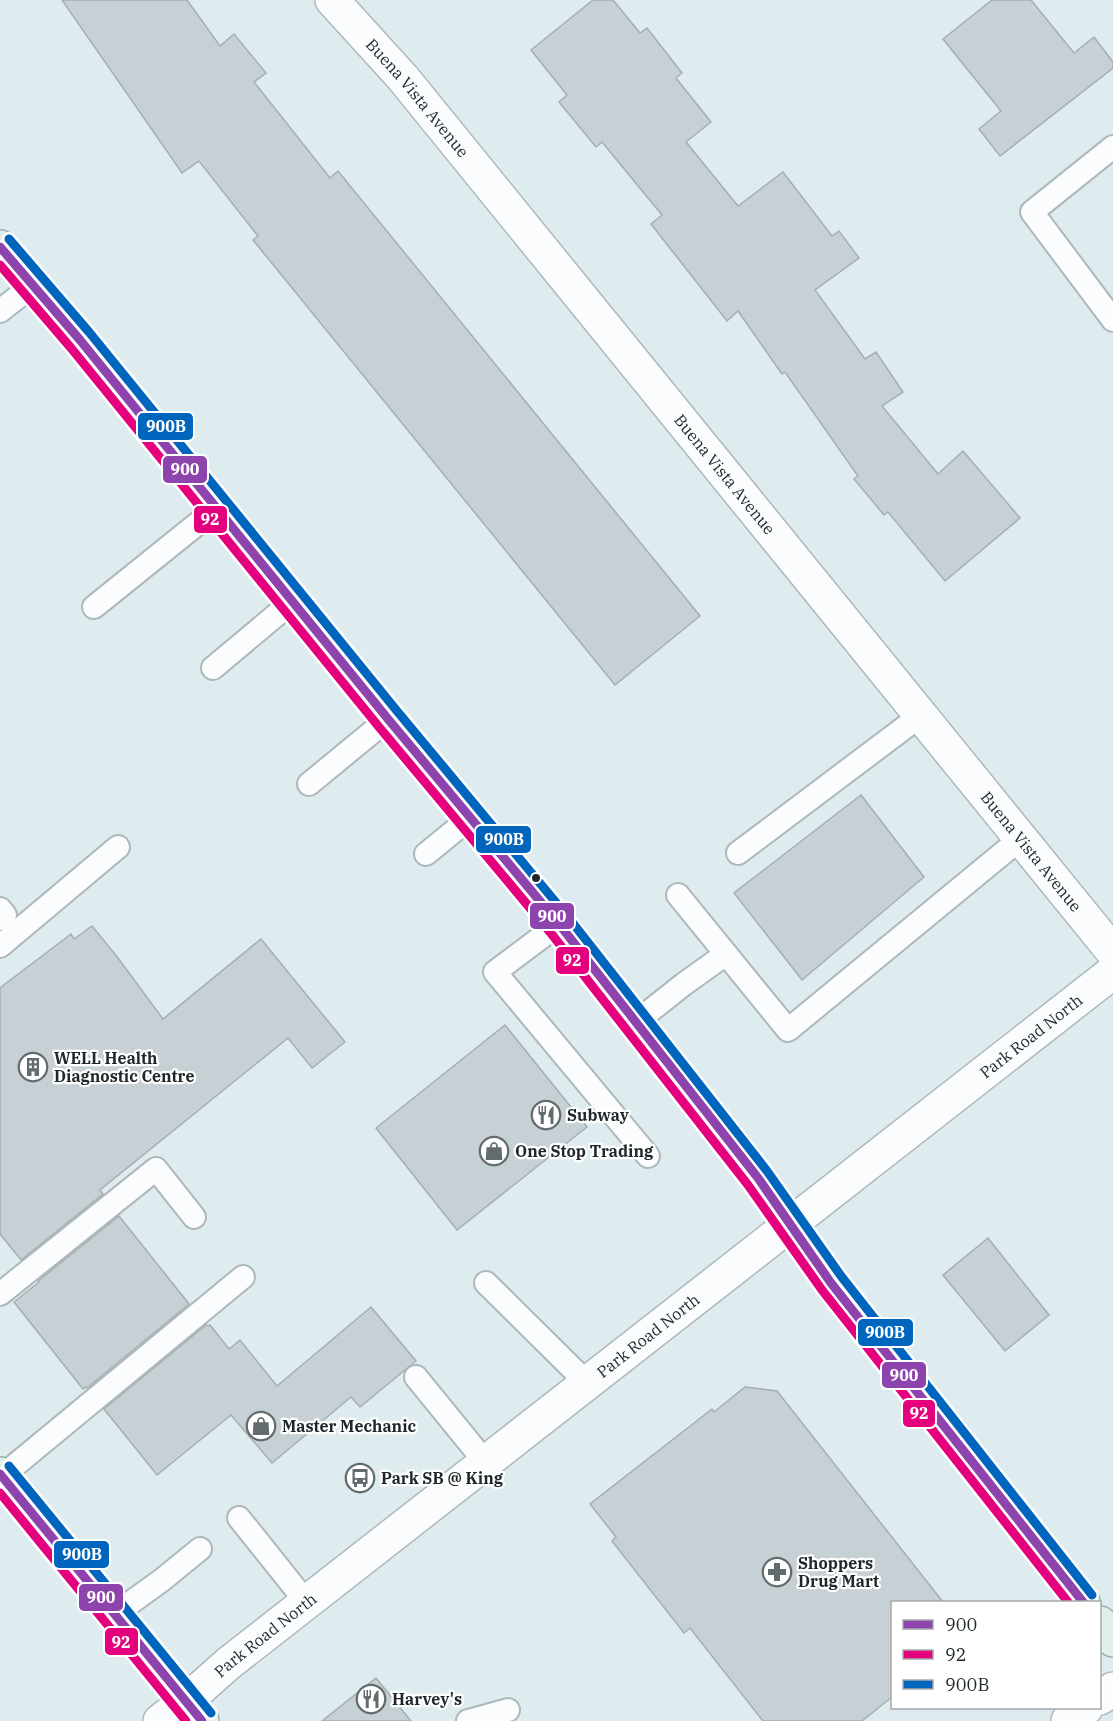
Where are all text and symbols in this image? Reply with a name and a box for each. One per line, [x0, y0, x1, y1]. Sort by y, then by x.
street label: Buena Vista Avenue [362, 34, 473, 161]
street label: Buena Vista Avenue [670, 410, 780, 538]
line badge: 900B [137, 412, 194, 441]
text: 900B [146, 416, 186, 436]
line badge: 900 [162, 455, 208, 484]
text: 900 [171, 459, 200, 479]
line badge: 92 [193, 505, 228, 534]
text: 92 [200, 509, 220, 529]
street label: Buena Vista Avenue [977, 787, 1086, 916]
line badge: 900B [475, 825, 532, 854]
text: 900B [484, 829, 524, 849]
unlabelled marker [530, 872, 542, 884]
line badge: 900 [529, 902, 575, 930]
text: 900 [538, 906, 567, 926]
line badge: 92 [555, 946, 590, 975]
text: 92 [562, 950, 582, 970]
street label: Park Road North [976, 990, 1086, 1083]
place label: WELL Health Diagnostic Centre [54, 1048, 195, 1086]
building icon: WELL Health Diagnostic Centre [17, 1051, 49, 1083]
restaurant icon: Subway [530, 1099, 562, 1131]
place label: Subway [567, 1105, 630, 1125]
shop icon: One Stop Trading [478, 1135, 510, 1167]
place label: One Stop Trading [515, 1141, 654, 1161]
street label: Park Road North [593, 1289, 703, 1382]
line badge: 900B [857, 1318, 914, 1347]
text: 900B [865, 1322, 905, 1342]
line badge: 900 [881, 1361, 927, 1389]
text: 900 [890, 1365, 919, 1385]
line badge: 92 [902, 1399, 936, 1428]
text: 92 [909, 1403, 929, 1423]
shop icon: Master Mechanic [245, 1410, 277, 1442]
place label: Master Mechanic [282, 1416, 417, 1436]
bus stop icon: Park SB @ King [344, 1462, 376, 1494]
place label: Park SB @ King [381, 1468, 504, 1488]
line badge: 900B [53, 1540, 110, 1569]
text: 900B [62, 1544, 102, 1564]
place label: Shoppers Drug Mart [798, 1553, 879, 1591]
pharmacy icon: Shoppers Drug Mart [761, 1556, 793, 1588]
line badge: 900 [78, 1583, 124, 1612]
text: 900 [87, 1587, 116, 1607]
street label: Park Road North [210, 1588, 320, 1682]
legend [891, 1601, 1101, 1709]
text: 900 [945, 1613, 977, 1636]
line badge: 92 [104, 1627, 139, 1656]
text: 92 [111, 1632, 131, 1652]
text: 92 [945, 1643, 967, 1666]
text: 900B [945, 1673, 989, 1696]
restaurant icon: Harvey's [355, 1683, 387, 1715]
place label: Harvey's [392, 1689, 462, 1709]

